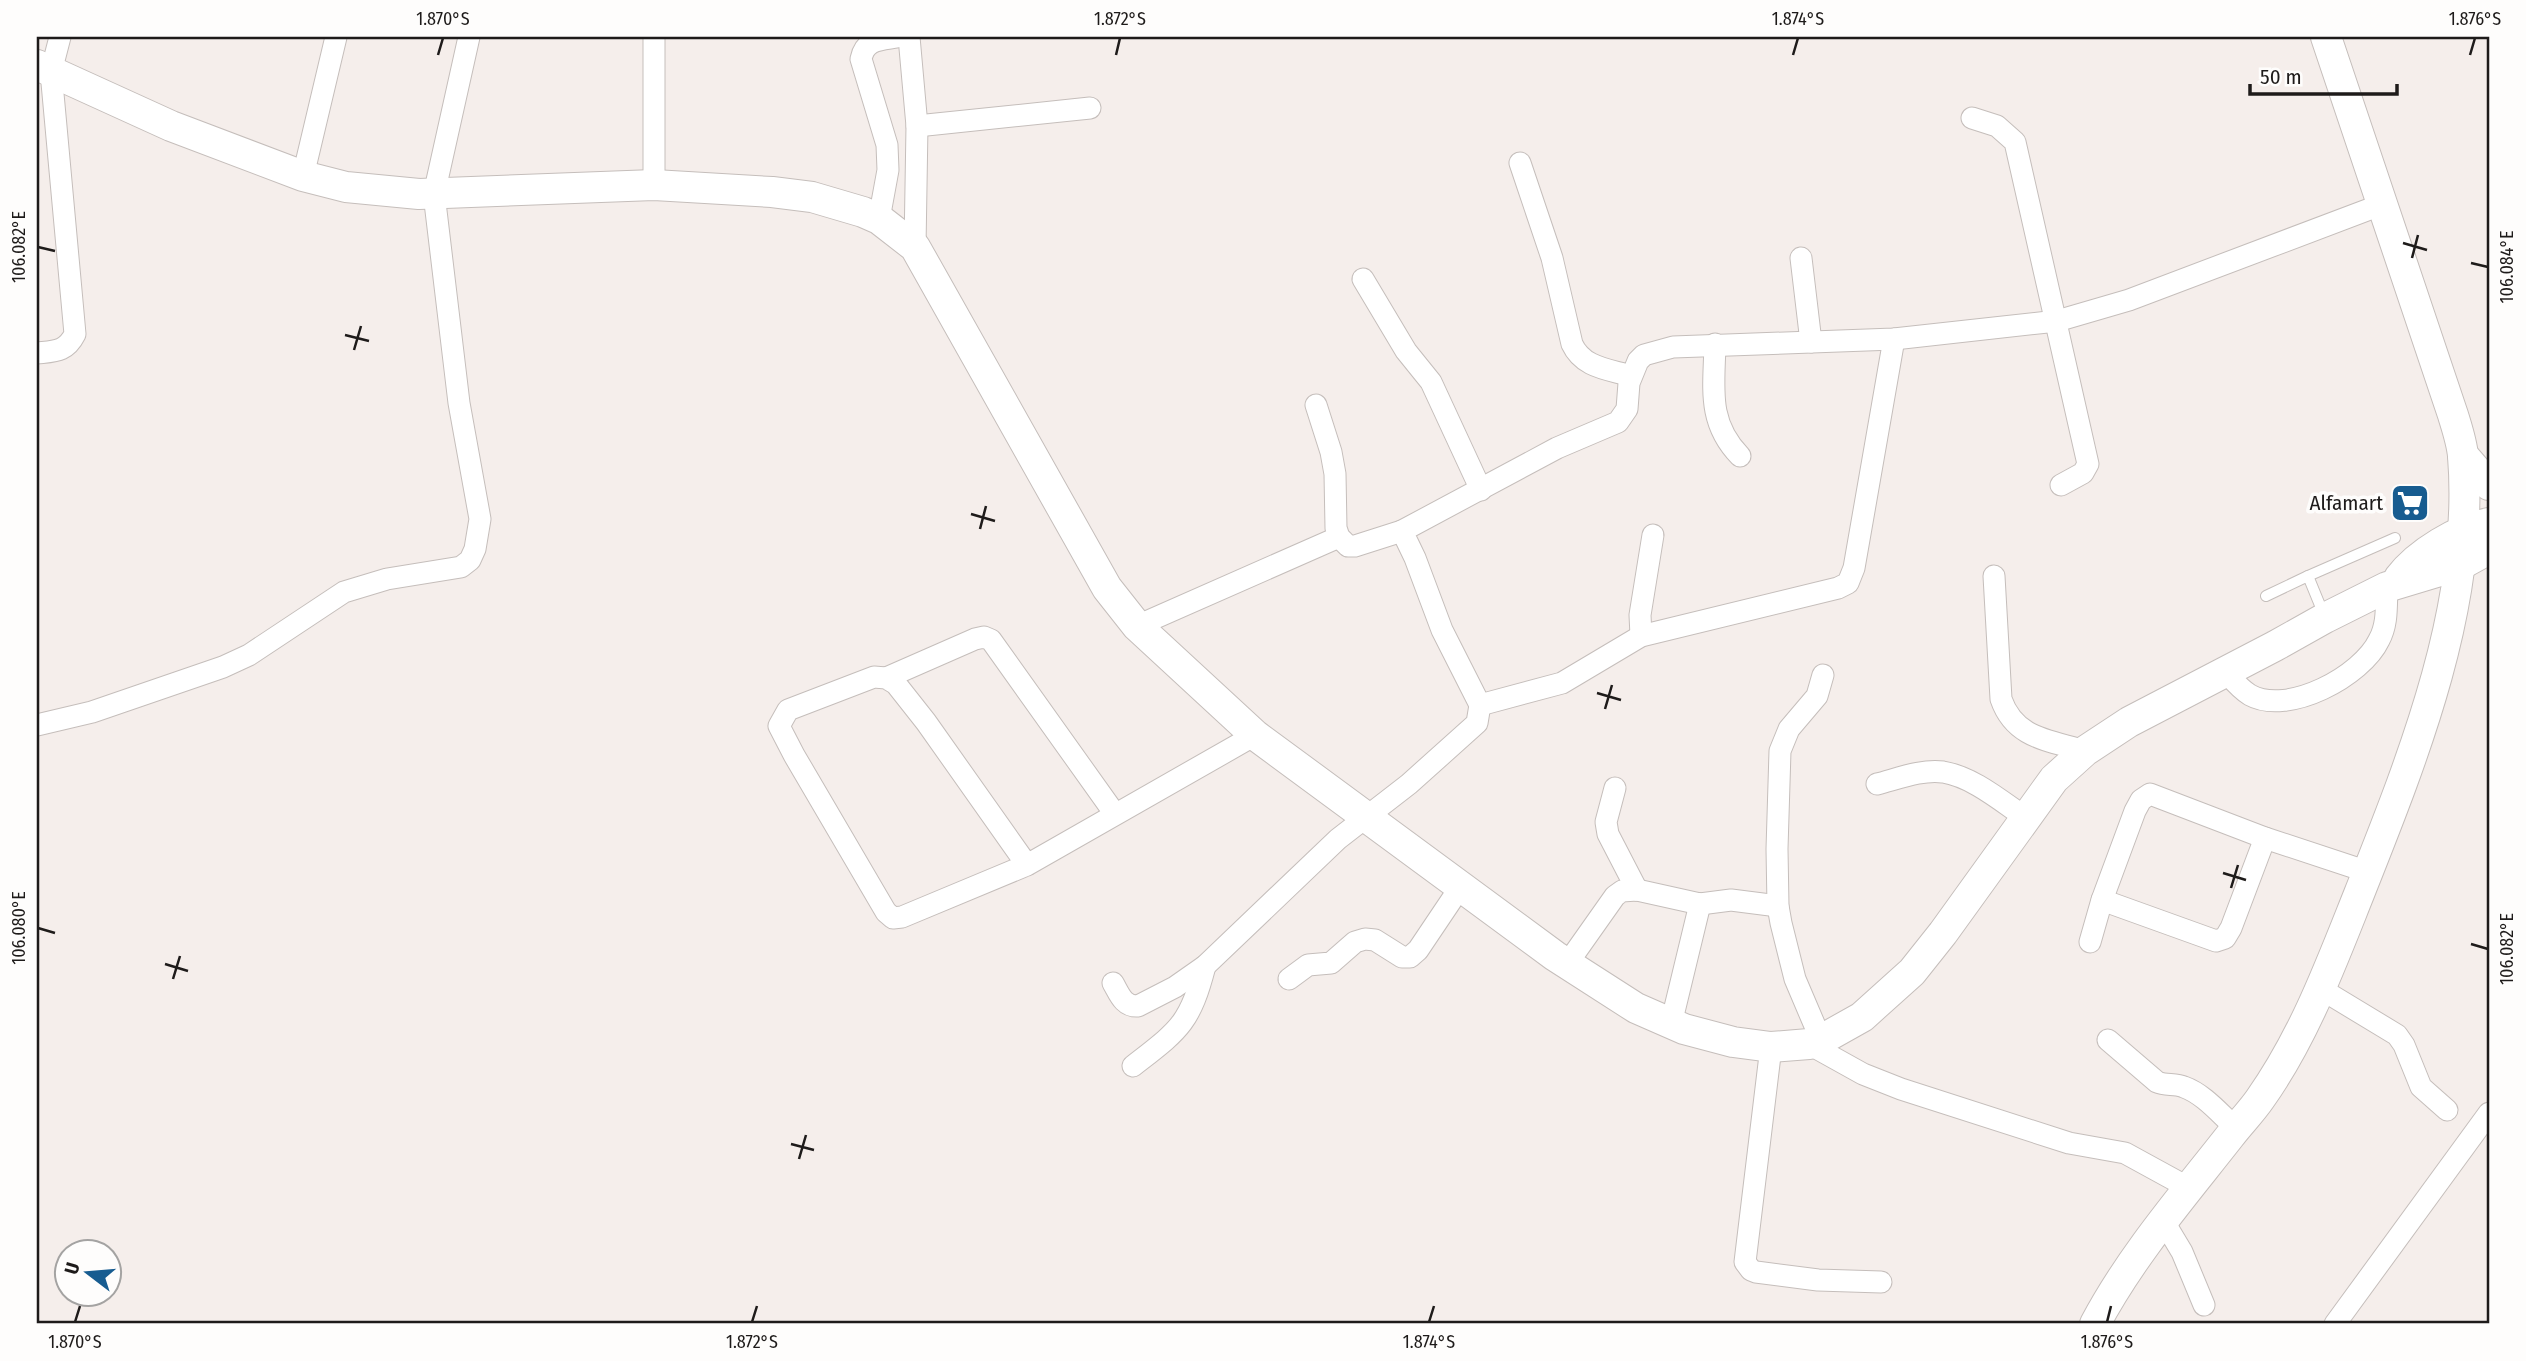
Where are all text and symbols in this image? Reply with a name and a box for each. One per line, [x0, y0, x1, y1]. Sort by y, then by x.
text: 1.870°S [416, 8, 470, 30]
text: 1.872°S [1094, 8, 1146, 30]
text: 1.874°S [1772, 8, 1824, 30]
text: 1.876°S [2449, 8, 2501, 30]
scale bar [2250, 52, 2396, 96]
text: 50 m [2260, 64, 2302, 90]
text: 106.082°E [8, 211, 30, 283]
text: 106.084°E [2496, 231, 2518, 303]
supermarket icon: Alfamart [2389, 482, 2431, 524]
place label: Alfamart [2310, 490, 2383, 516]
text: 106.080°E [8, 891, 30, 965]
text: 106.082°E [2496, 913, 2518, 985]
north arrow [52, 1238, 122, 1308]
text: U [60, 1260, 85, 1277]
text: 1.870°S [48, 1331, 102, 1353]
text: 1.872°S [726, 1331, 778, 1353]
text: 1.874°S [1403, 1331, 1455, 1353]
text: 1.876°S [2081, 1331, 2133, 1353]

